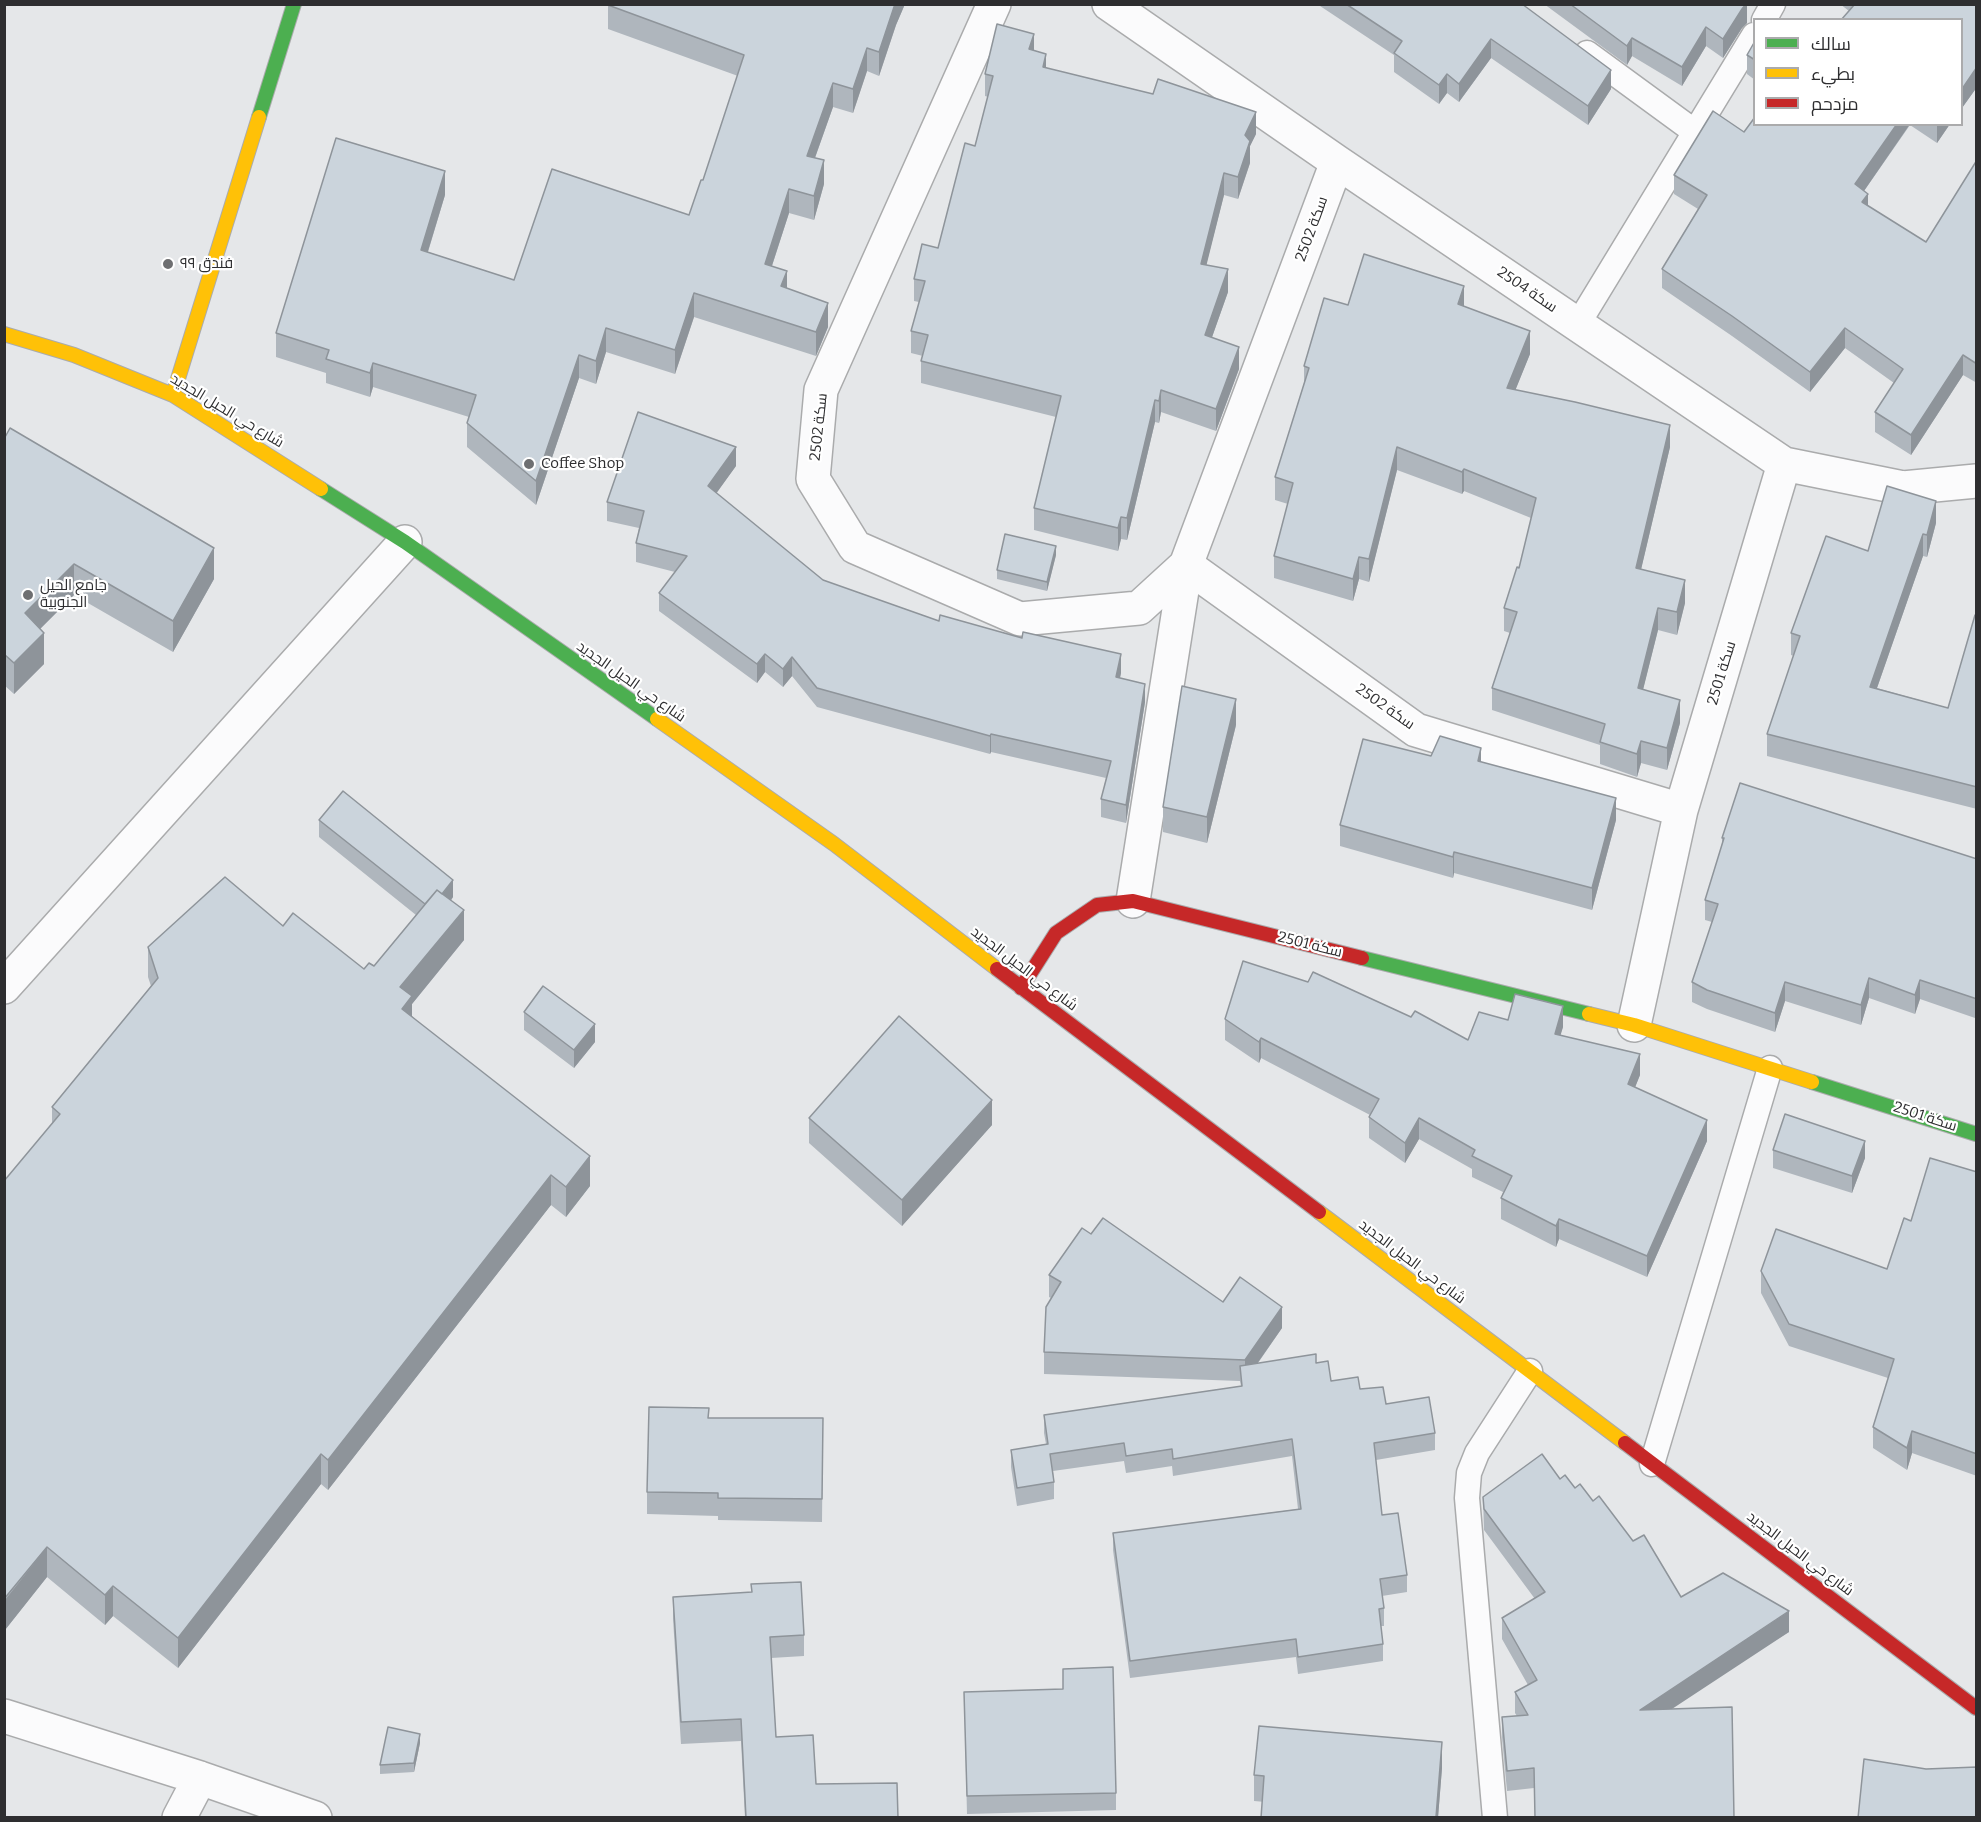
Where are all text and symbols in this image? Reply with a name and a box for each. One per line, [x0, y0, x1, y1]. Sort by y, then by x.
legend [1753, 18, 1963, 126]
text: سالك [1811, 33, 1851, 55]
text: بطيء [1811, 63, 1855, 85]
text: مزدحم [1811, 93, 1859, 115]
street label: سكة 2502 [1292, 194, 1332, 264]
place label: فندق ٩٩ [180, 255, 233, 273]
marker: فندق ٩٩ [161, 257, 175, 271]
street label: سكة 2504 [1494, 263, 1560, 317]
street label: شارع حي الحيل الجديد [167, 370, 287, 452]
street label: سكة 2502 [807, 392, 831, 462]
place label: Coffee Shop [541, 455, 624, 473]
marker: Coffee Shop [522, 457, 536, 471]
place label: جامع الحيل الجنوبية [40, 577, 107, 612]
marker: جامع الحيل الجنوبية [21, 588, 35, 602]
street label: شارع حي الحيل الجديد [573, 638, 689, 726]
street label: سكة 2501 [1704, 639, 1740, 707]
street label: سكة 2502 [1352, 680, 1418, 734]
street label: شارع حي الحيل الجديد [967, 923, 1081, 1015]
street label: سكة 2501 [1276, 928, 1344, 962]
street label: سكة 2501 [1891, 1098, 1959, 1136]
street label: شارع حي الحيل الجديد [1355, 1216, 1469, 1308]
street label: شارع حي الحيل الجديد [1743, 1508, 1857, 1600]

